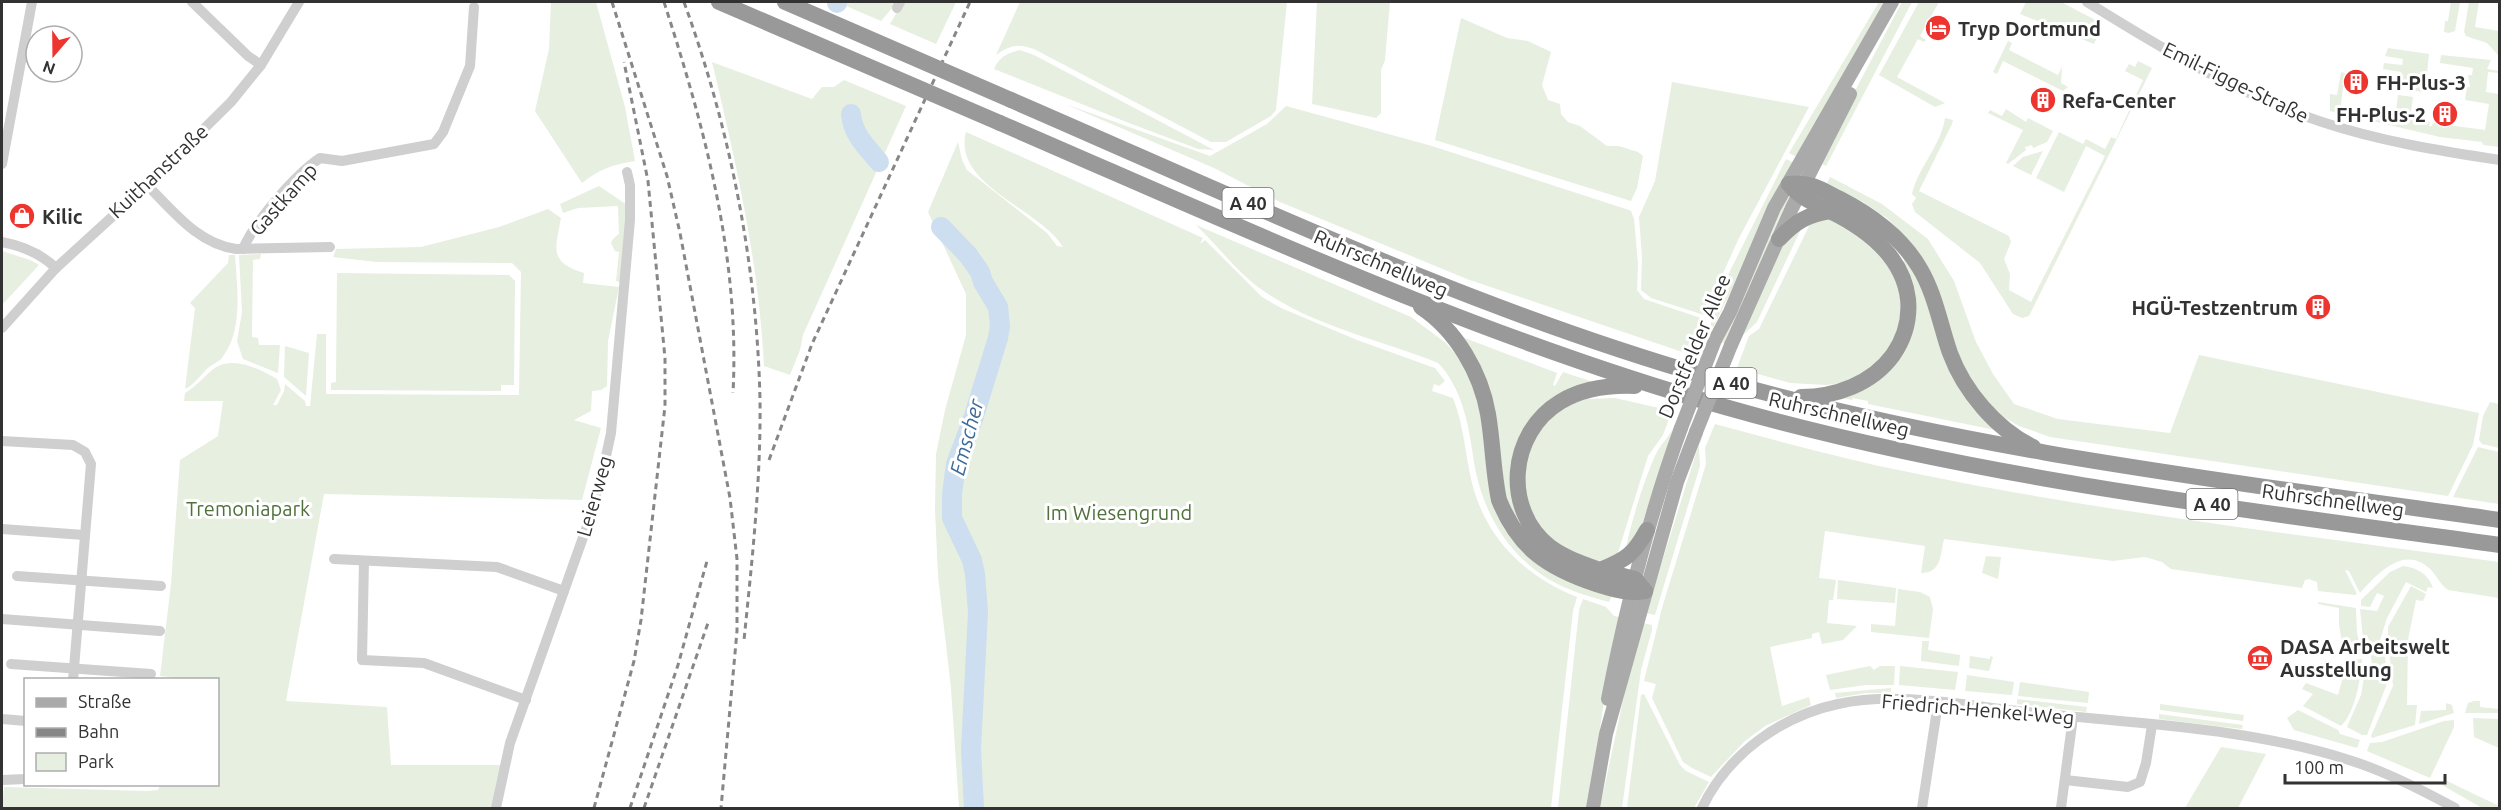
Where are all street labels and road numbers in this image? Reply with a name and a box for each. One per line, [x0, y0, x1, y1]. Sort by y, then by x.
street label: Emil-Figge-Straße [2160, 37, 2312, 127]
street label: Kuithanstraße [104, 119, 212, 223]
street label: Gastkamp [245, 158, 321, 240]
road number: A 40 [1222, 188, 1274, 218]
street label: Ruhrschnellweg [1311, 224, 1451, 302]
street label: Dorstfelder Allee [1653, 270, 1735, 422]
road number: A 40 [1706, 368, 1756, 398]
street label: Ruhrschnellweg [1767, 387, 1911, 441]
street label: Leierweg [571, 453, 617, 539]
street label: Ruhrschnellweg [2260, 479, 2406, 521]
road number: A 40 [2186, 489, 2238, 519]
street label: Friedrich-Henkel-Weg [1881, 689, 2075, 729]

